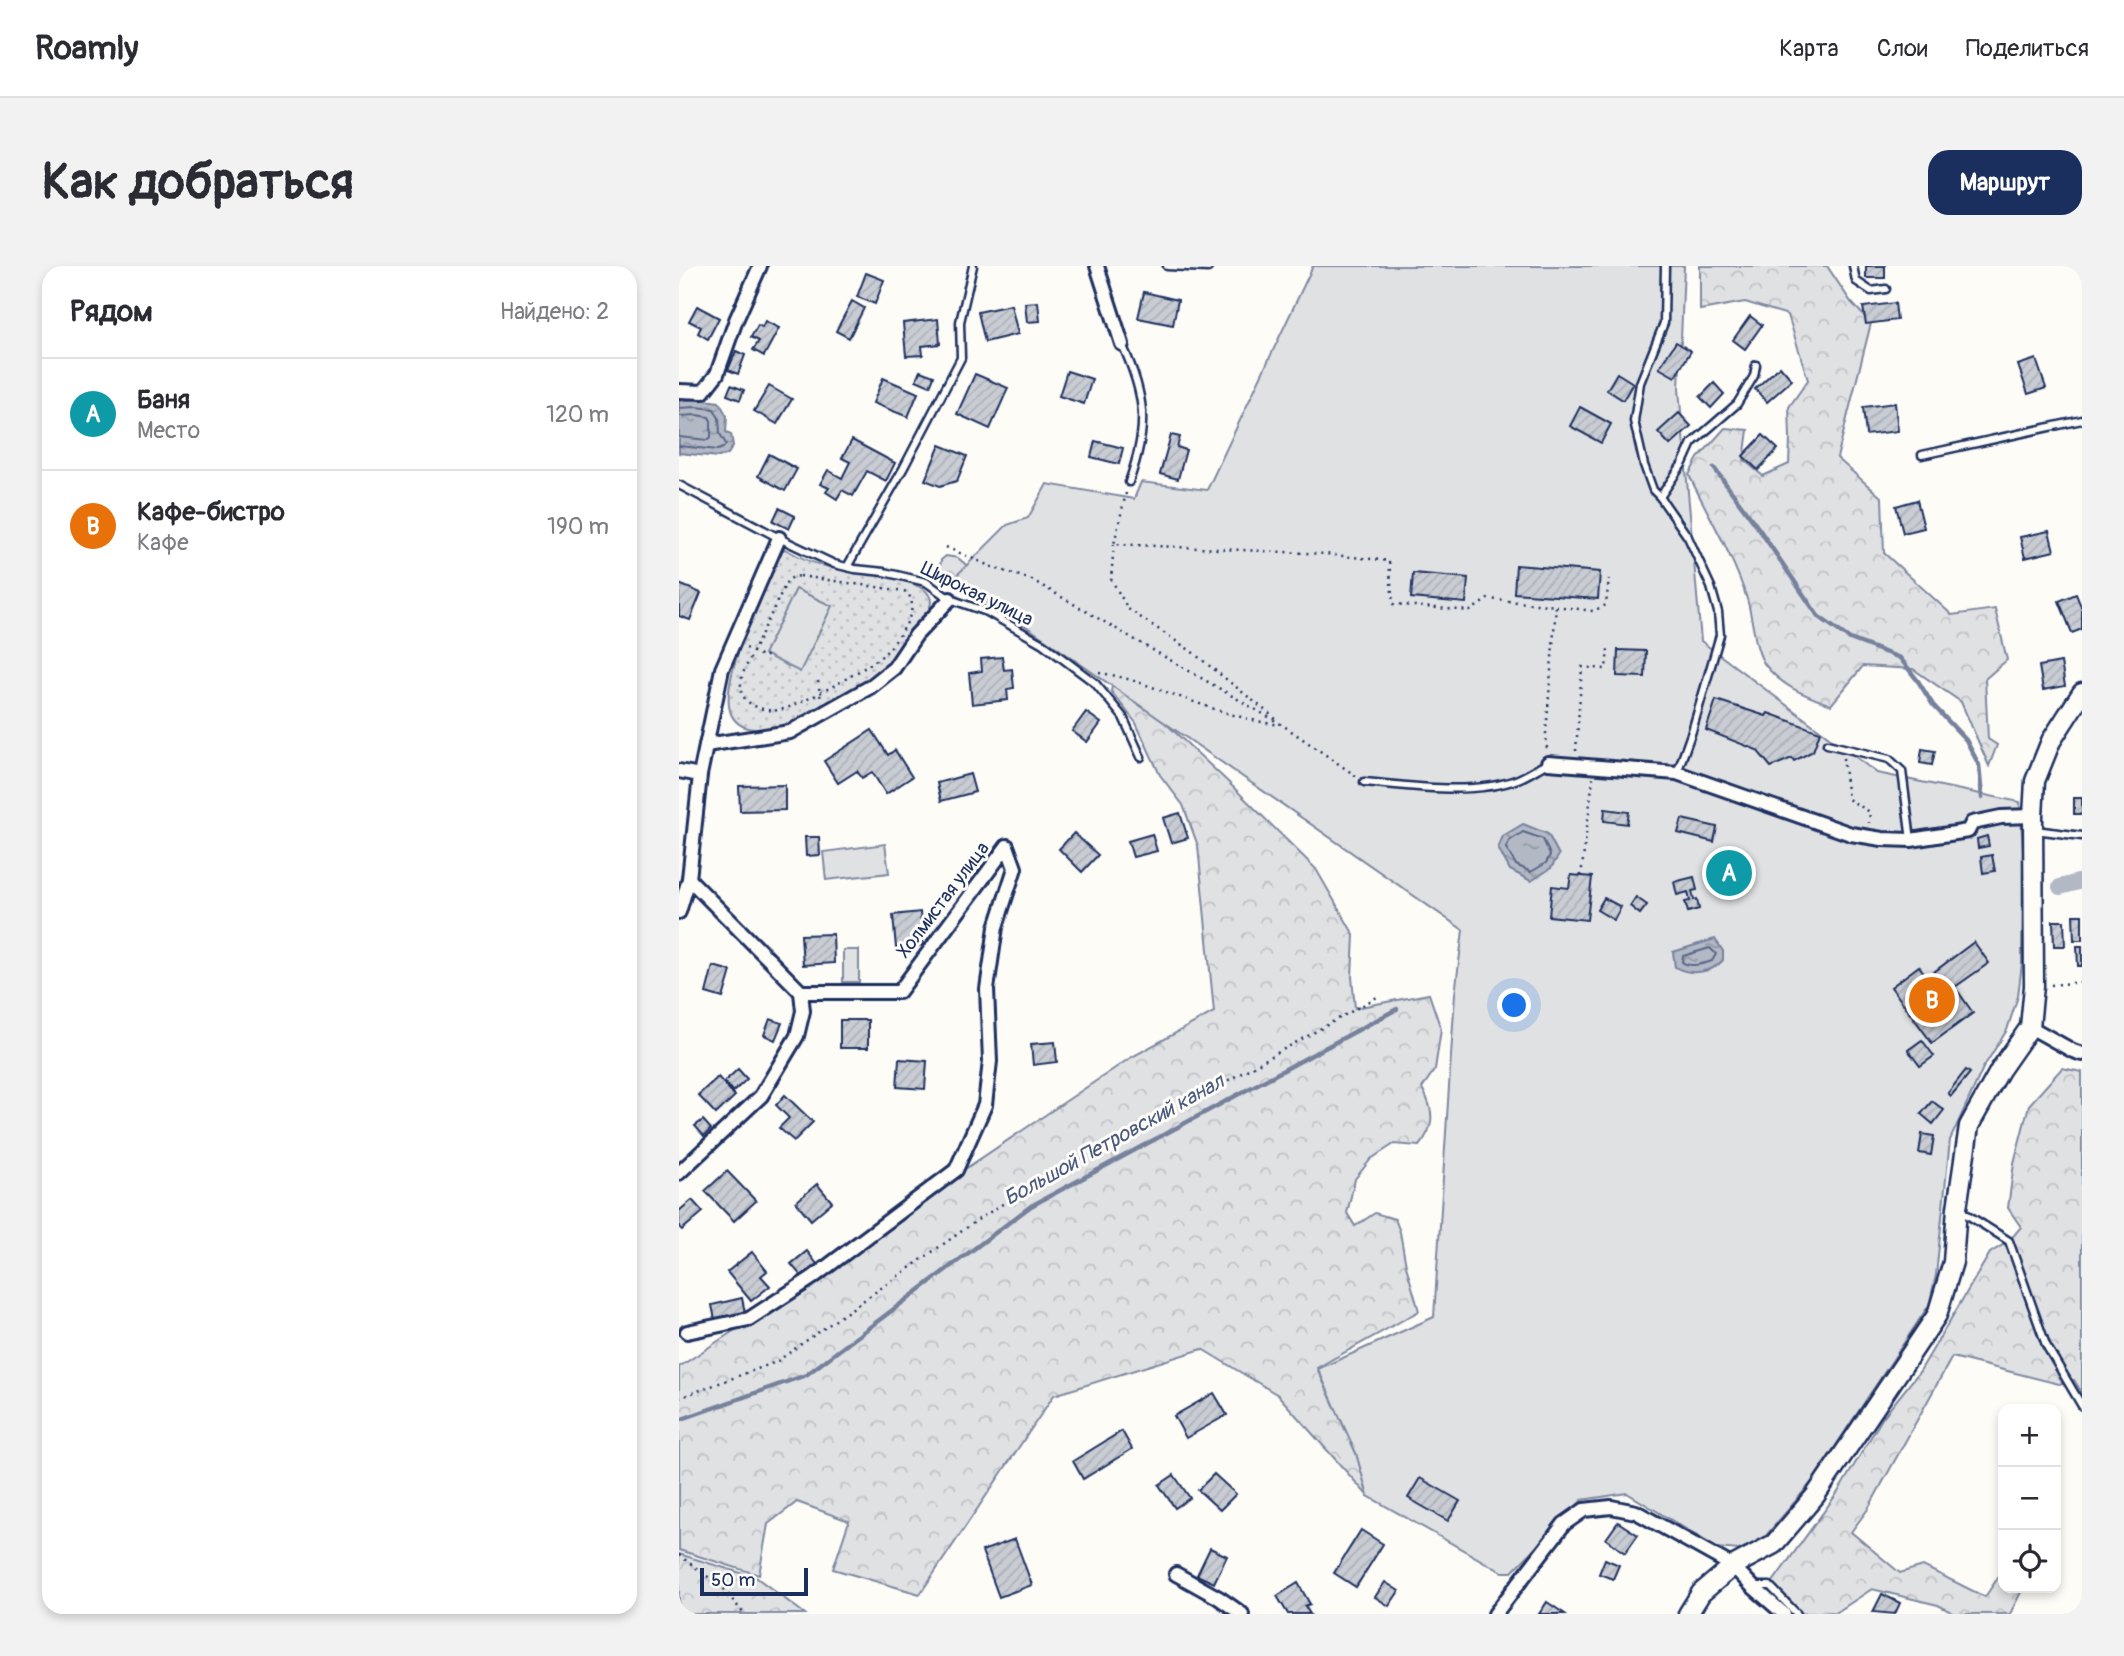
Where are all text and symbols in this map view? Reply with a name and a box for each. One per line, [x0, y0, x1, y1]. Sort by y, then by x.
text: Roamly [35, 28, 138, 69]
text: Карта [1779, 34, 1839, 63]
text: Слои [1877, 34, 1928, 63]
text: Поделиться [1966, 34, 2089, 63]
button: Маршрут [1928, 150, 2082, 215]
text: Как добраться [42, 152, 354, 213]
text: Рядом [70, 293, 153, 330]
text: Найдено: 2 [500, 297, 609, 326]
text: Баня [137, 384, 190, 416]
text: A [86, 400, 100, 429]
text: 120 m [546, 400, 609, 429]
text: Место [137, 416, 200, 445]
text: Кафе-бистро [137, 496, 285, 528]
text: B [86, 512, 100, 541]
text: 190 m [547, 512, 609, 541]
text: Кафе [137, 528, 189, 557]
street label: Широкая улица [917, 556, 1037, 632]
street label: Холмистая улица [891, 837, 995, 963]
pin: A [1706, 847, 1752, 899]
pin: B [1909, 974, 1955, 1026]
your location [1497, 988, 1531, 1022]
water label: Большой Петровский канал [999, 1067, 1231, 1212]
map controls [1998, 1404, 2061, 1593]
button: + [1998, 1404, 2061, 1467]
button: − [1998, 1467, 2061, 1530]
button: locate [1998, 1530, 2061, 1593]
scale bar [700, 1565, 809, 1597]
text: 50 m [711, 1568, 755, 1592]

